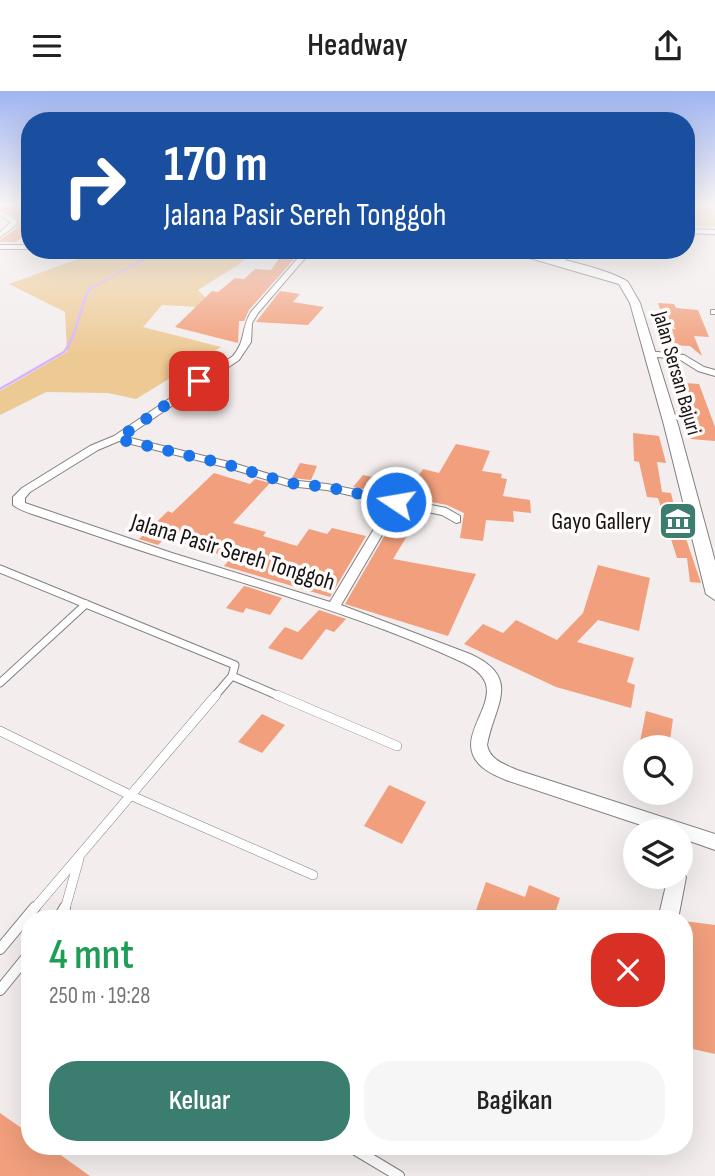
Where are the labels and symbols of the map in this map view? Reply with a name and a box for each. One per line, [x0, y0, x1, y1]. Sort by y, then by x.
street label: Jalan Sersan Bajuri [647, 307, 707, 438]
pin [169, 351, 229, 411]
position arrow [359, 465, 433, 539]
museum icon: Gayo Gallery [657, 500, 699, 542]
street label: Jalana Pasir Sereh Tonggoh [126, 507, 339, 597]
place label: Gayo Gallery [551, 507, 651, 536]

